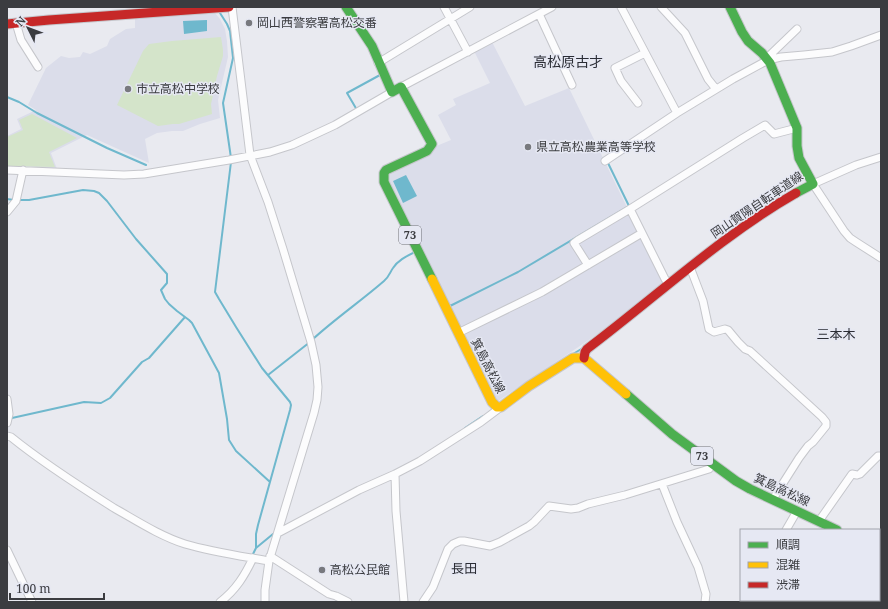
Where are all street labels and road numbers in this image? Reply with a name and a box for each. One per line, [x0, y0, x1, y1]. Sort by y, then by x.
street label: 岡山賀陽自転車道線 [707, 167, 806, 242]
road number: 73 [399, 226, 421, 244]
street label: 箕島高松線 [467, 335, 510, 396]
road number: 73 [691, 447, 713, 465]
street label: 箕島高松線 [751, 469, 813, 510]

